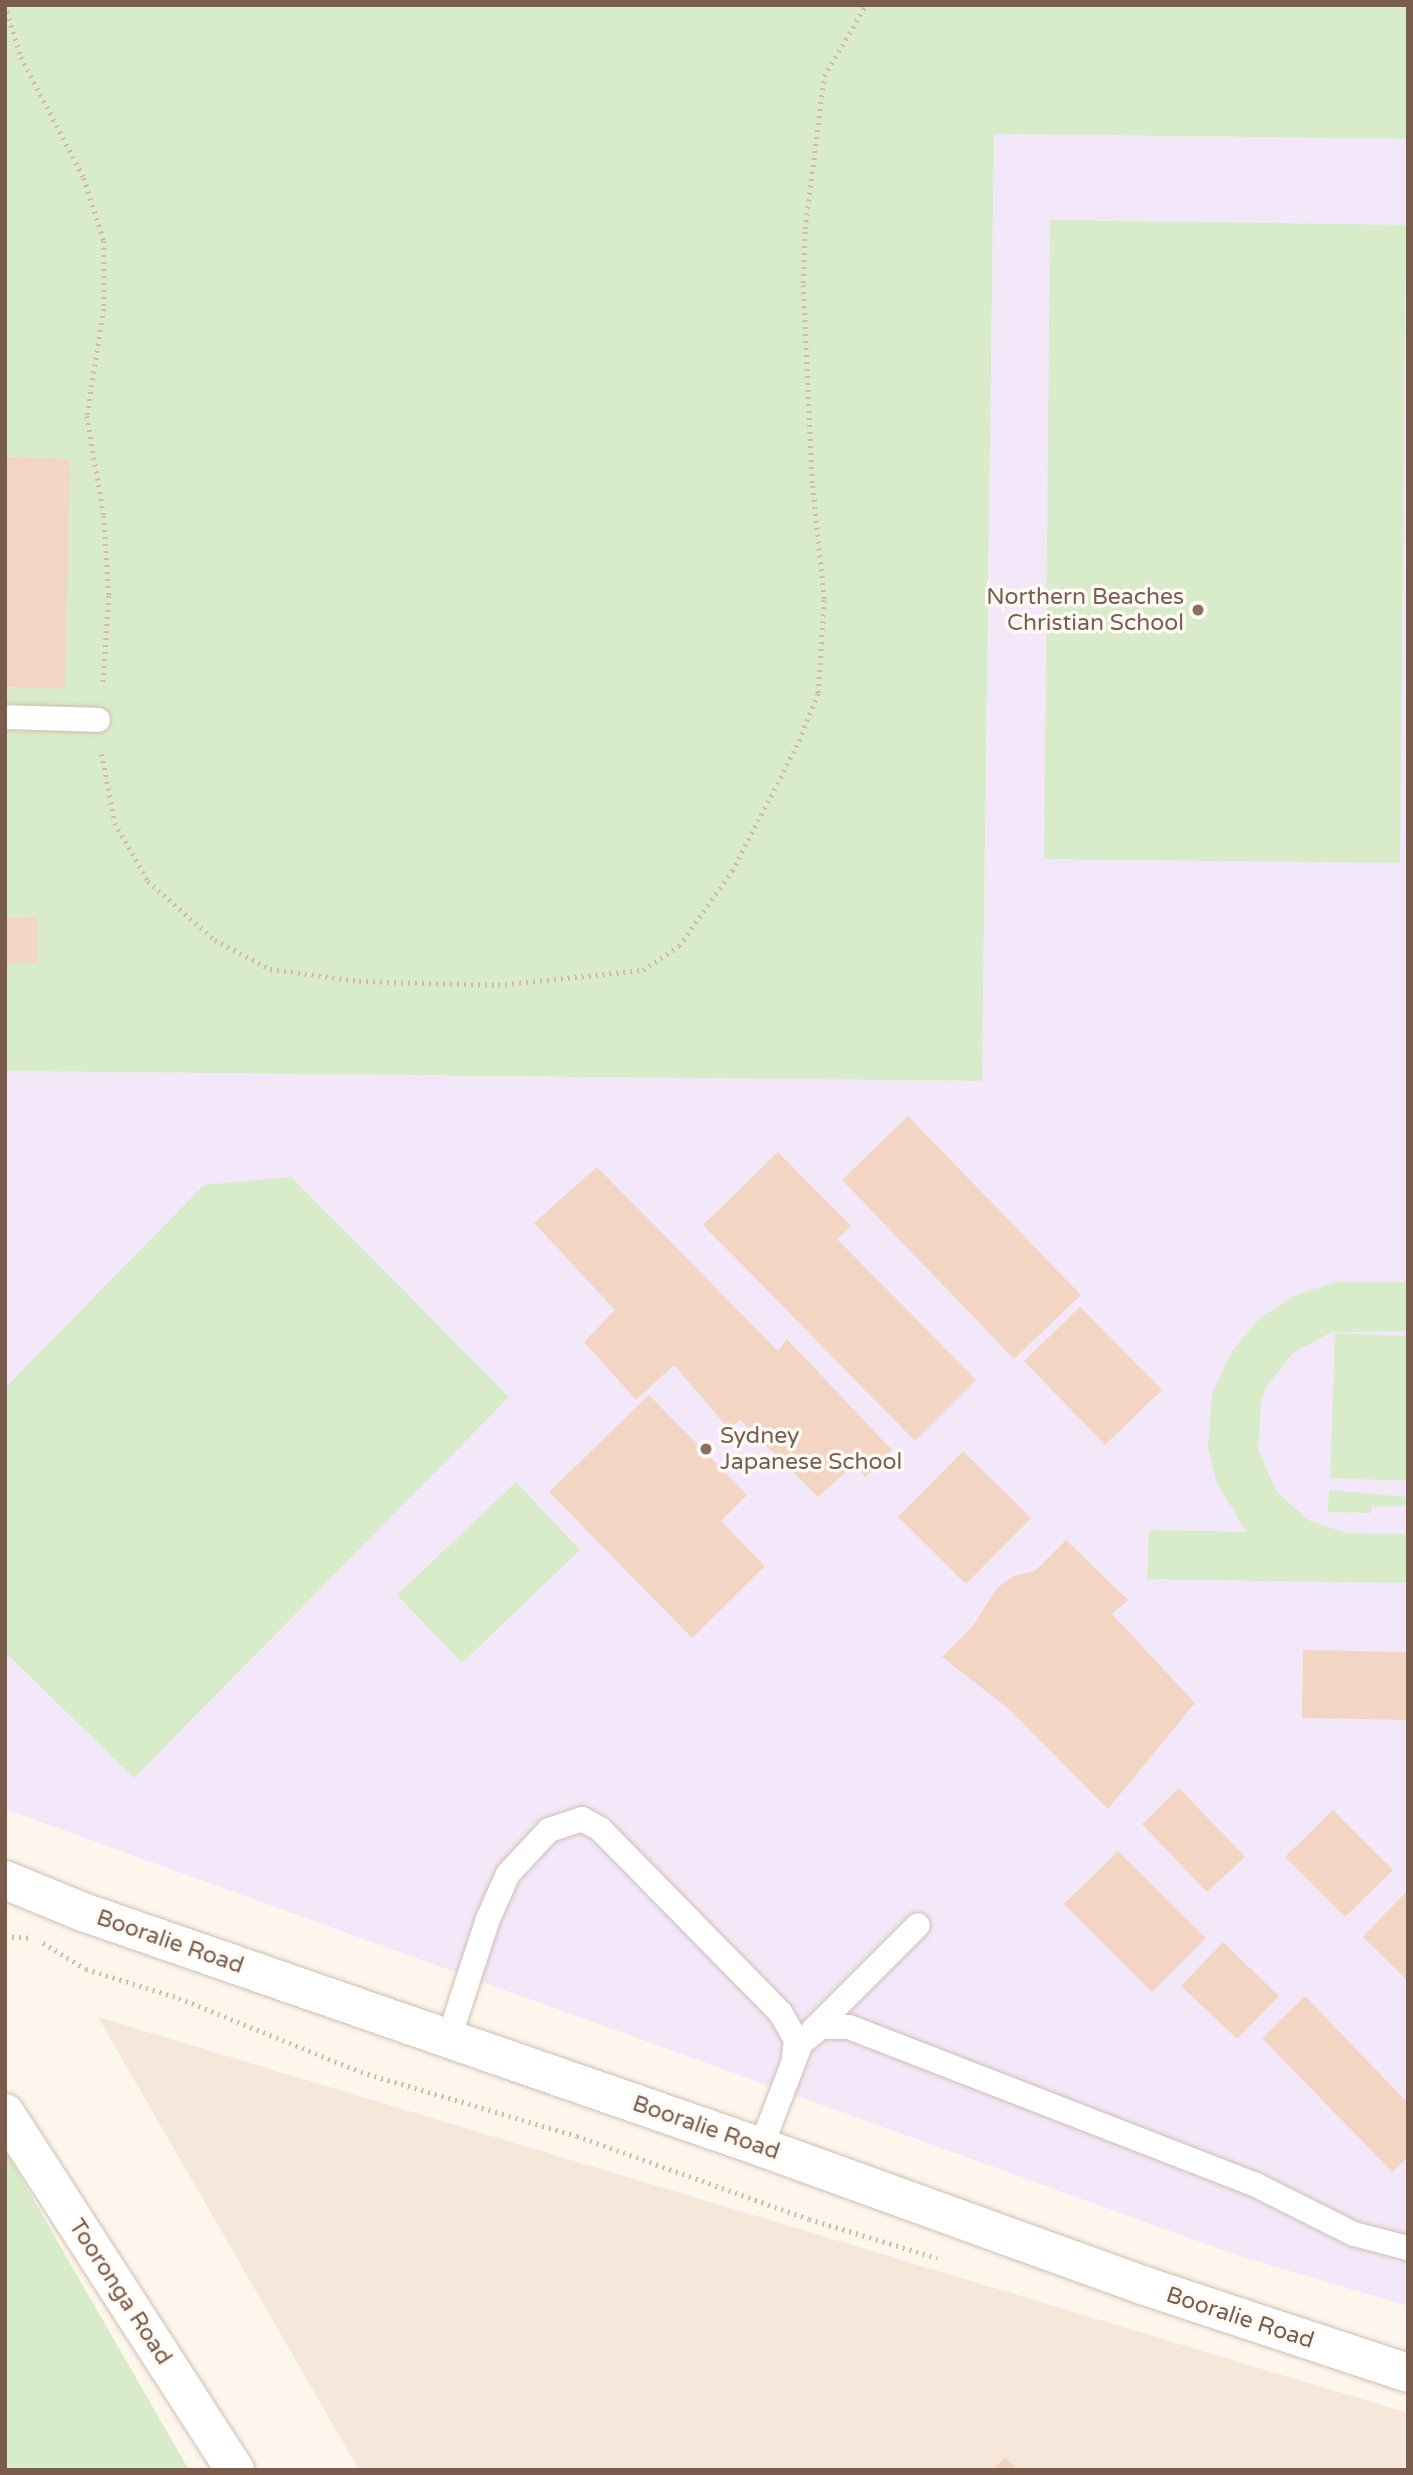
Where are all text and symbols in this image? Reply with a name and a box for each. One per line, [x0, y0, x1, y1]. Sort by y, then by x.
place label: Northern Beaches Christian School [986, 583, 1184, 637]
marker: Northern Beaches Christian School [1190, 602, 1206, 618]
place label: Sydney Japanese School [720, 1422, 902, 1476]
marker: Sydney Japanese School [698, 1441, 714, 1457]
street label: Booralie Road [93, 1904, 247, 1980]
street label: Booralie Road [629, 2090, 783, 2166]
street label: Tooronga Road [63, 2214, 177, 2370]
street label: Booralie Road [1163, 2281, 1317, 2355]

